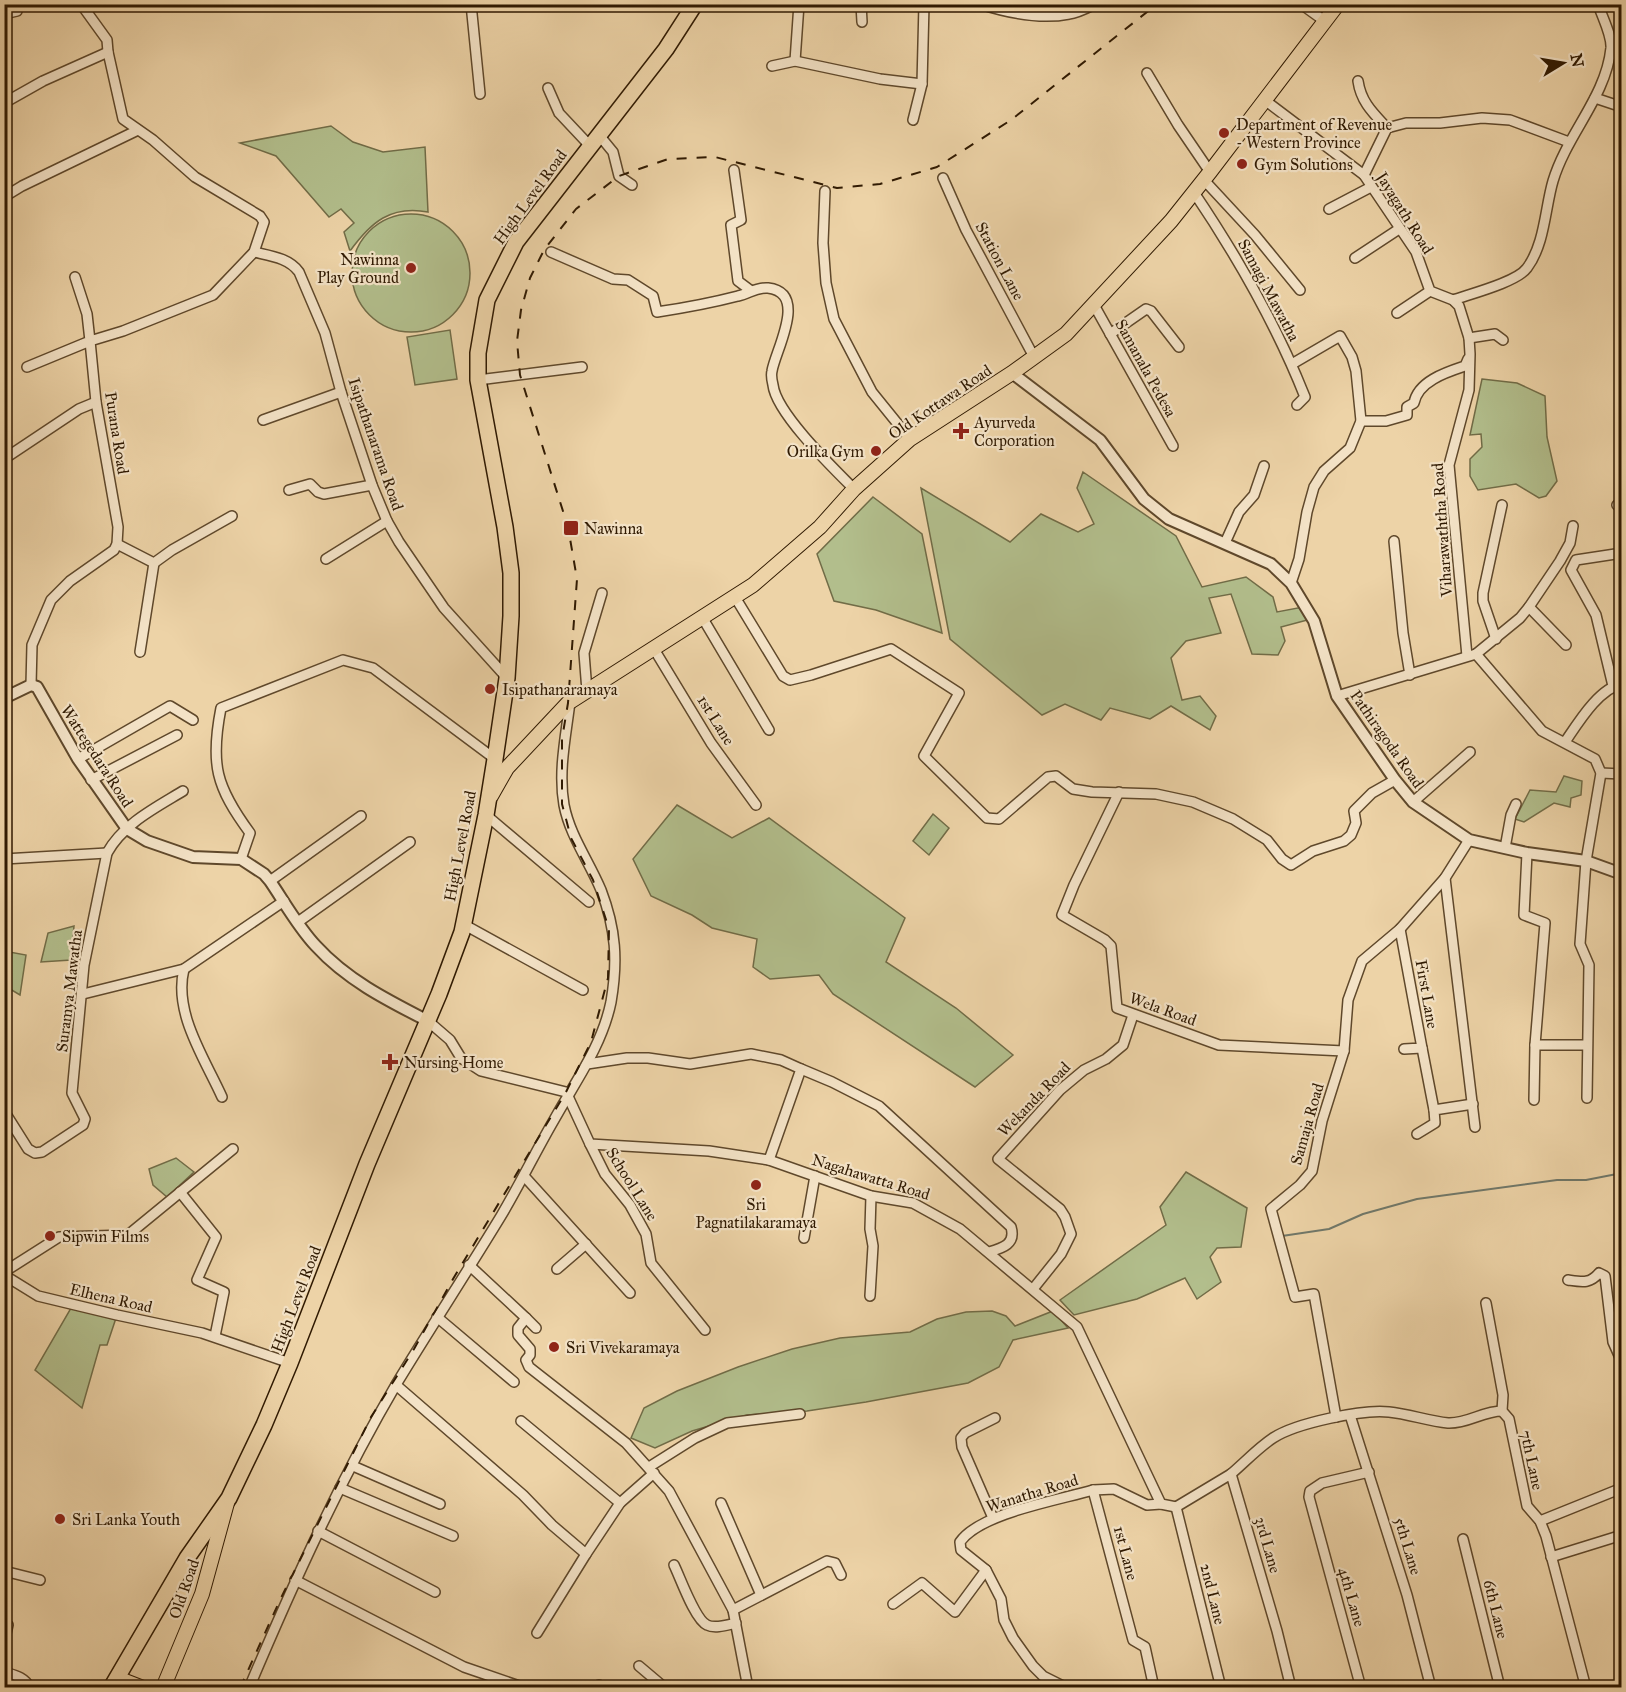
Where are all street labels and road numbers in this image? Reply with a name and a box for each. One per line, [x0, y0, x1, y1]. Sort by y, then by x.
street label: High Level Road [489, 146, 572, 249]
street label: Jayagath Road [1370, 167, 1438, 258]
street label: Station Lane [971, 219, 1029, 304]
street label: Samagi Mawatha [1233, 236, 1304, 345]
street label: Samanala Pedesa [1111, 316, 1181, 420]
street label: Old Kottawa Road [885, 361, 995, 443]
street label: Isipathanarama Road [344, 375, 408, 513]
street label: Purana Road [101, 390, 133, 476]
street label: Viharawaththa Road [1428, 462, 1456, 599]
street label: Pathiragoda Road [1345, 686, 1428, 792]
street label: 1st Lane [693, 692, 739, 749]
street label: Wattegedara Road [56, 701, 137, 811]
street label: High Level Road [440, 789, 481, 903]
street label: Suramya Mawatha [52, 929, 86, 1053]
street label: First Lane [1412, 958, 1442, 1030]
street label: Wela Road [1127, 988, 1199, 1030]
street label: Wekanda Road [994, 1058, 1074, 1140]
street label: Samaja Road [1286, 1081, 1328, 1167]
street label: School Lane [602, 1144, 662, 1224]
street label: Nagahawatta Road [809, 1150, 932, 1205]
street label: High Level Road [267, 1243, 326, 1355]
street label: Elhena Road [68, 1279, 154, 1317]
street label: 7th Lane [1516, 1428, 1548, 1492]
street label: Wanatha Road [984, 1470, 1080, 1516]
street label: 3rd Lane [1251, 1515, 1285, 1576]
street label: 5th Lane [1390, 1515, 1426, 1577]
street label: 1st Lane [1110, 1524, 1142, 1582]
street label: Old Road [165, 1557, 203, 1621]
street label: 2nd Lane [1196, 1562, 1230, 1627]
street label: 4th Lane [1334, 1565, 1370, 1629]
street label: 6th Lane [1480, 1578, 1513, 1641]

